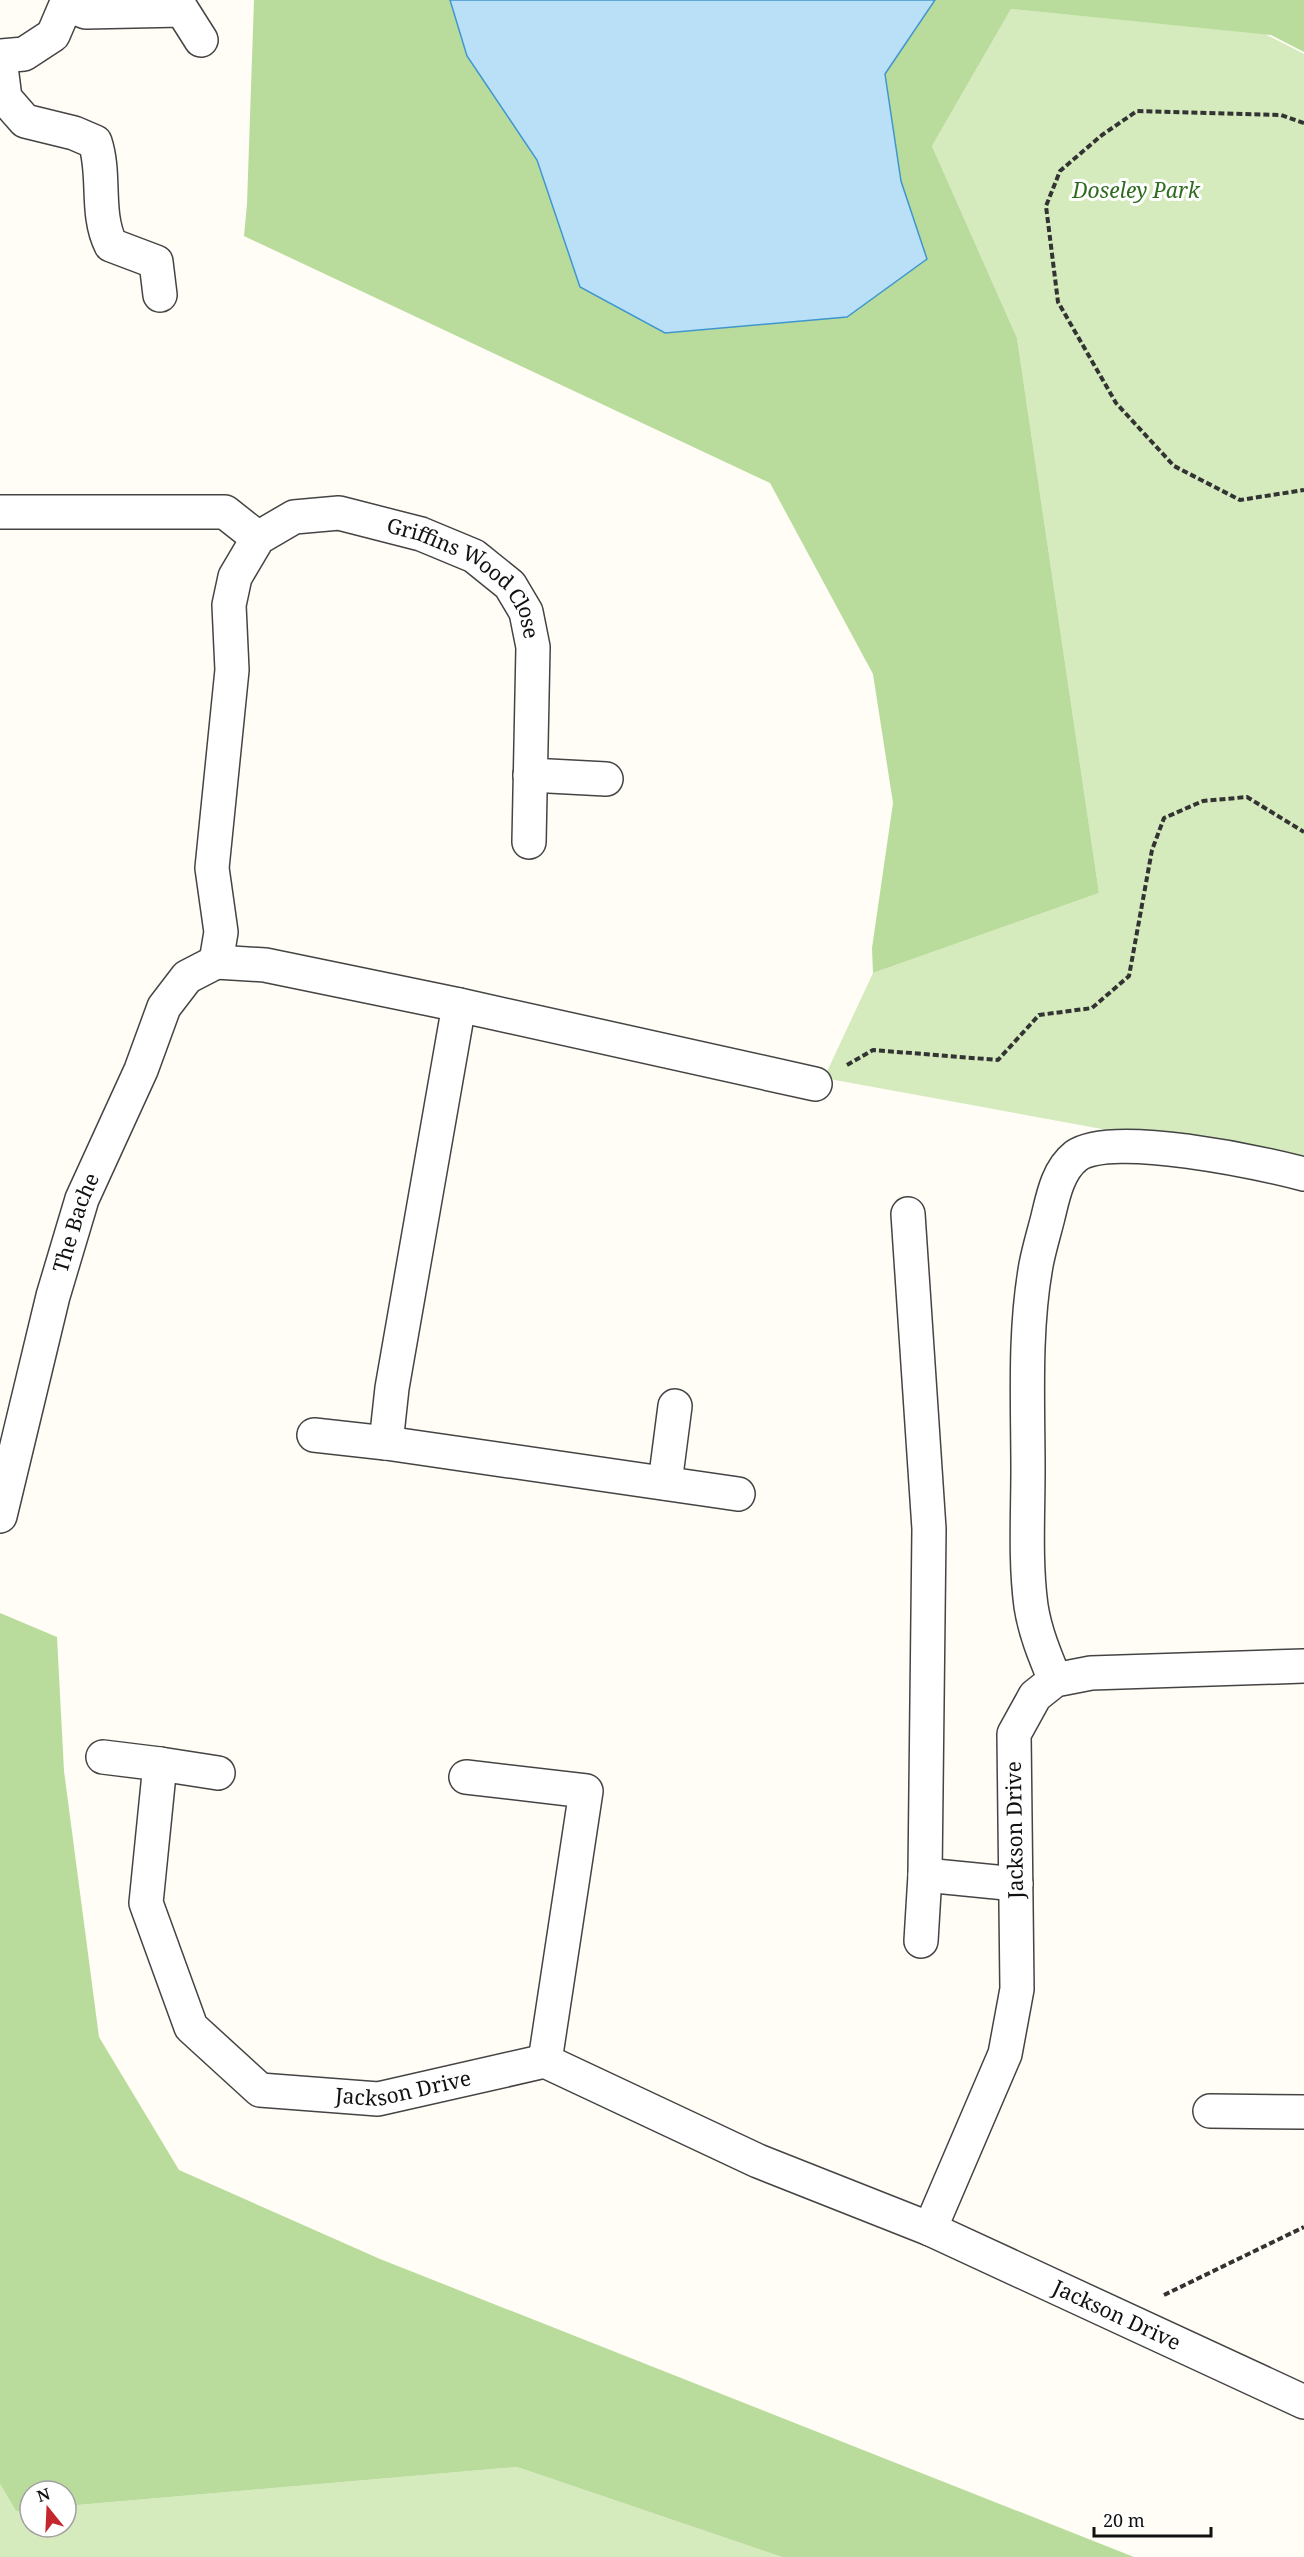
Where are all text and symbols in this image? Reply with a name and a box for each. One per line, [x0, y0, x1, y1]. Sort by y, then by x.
park label: Doseley Park [1071, 176, 1201, 204]
street label: Griffins Wood Close [384, 511, 546, 641]
street label: The Bache [46, 1168, 105, 1276]
street label: Jackson Drive [999, 1761, 1029, 1900]
street label: Jackson Drive [333, 2063, 474, 2112]
street label: Jackson Drive [1048, 2272, 1186, 2356]
north arrow [18, 2479, 78, 2539]
text: N [34, 2482, 53, 2507]
scale bar [1094, 2500, 1211, 2538]
text: 20 m [1103, 2508, 1145, 2532]

